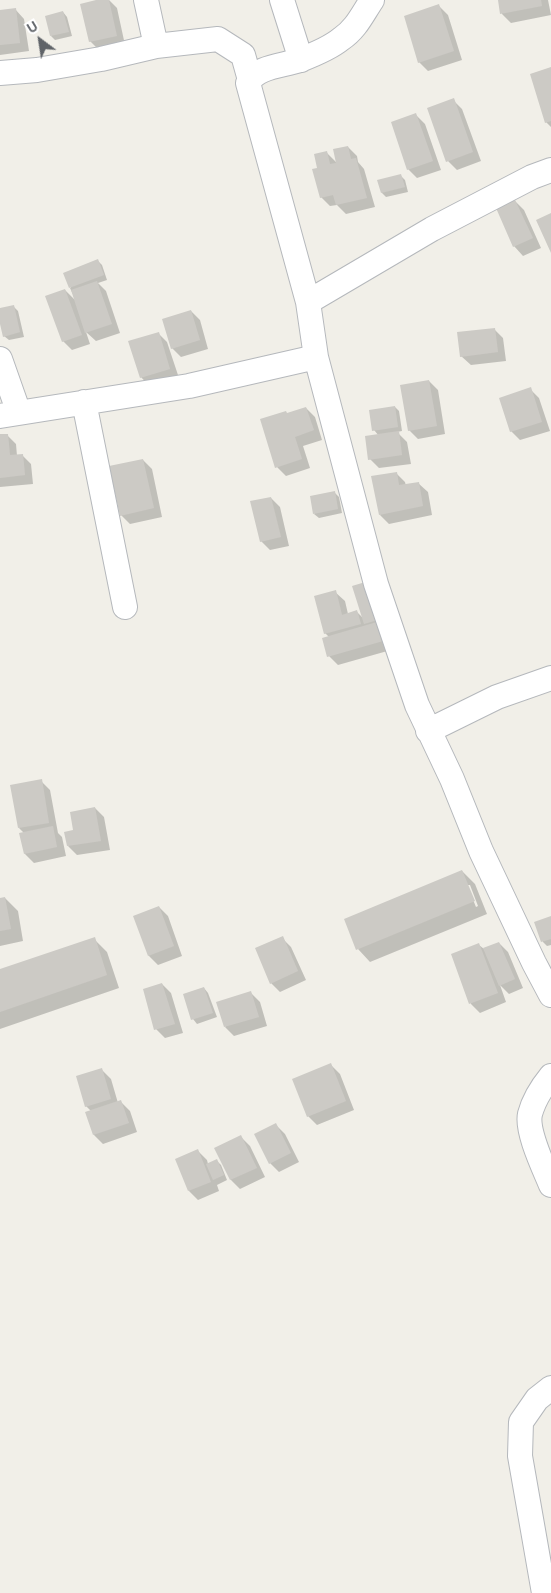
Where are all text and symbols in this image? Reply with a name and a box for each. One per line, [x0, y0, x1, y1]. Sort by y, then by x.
north arrow [15, 15, 65, 65]
text: U [24, 17, 41, 37]

